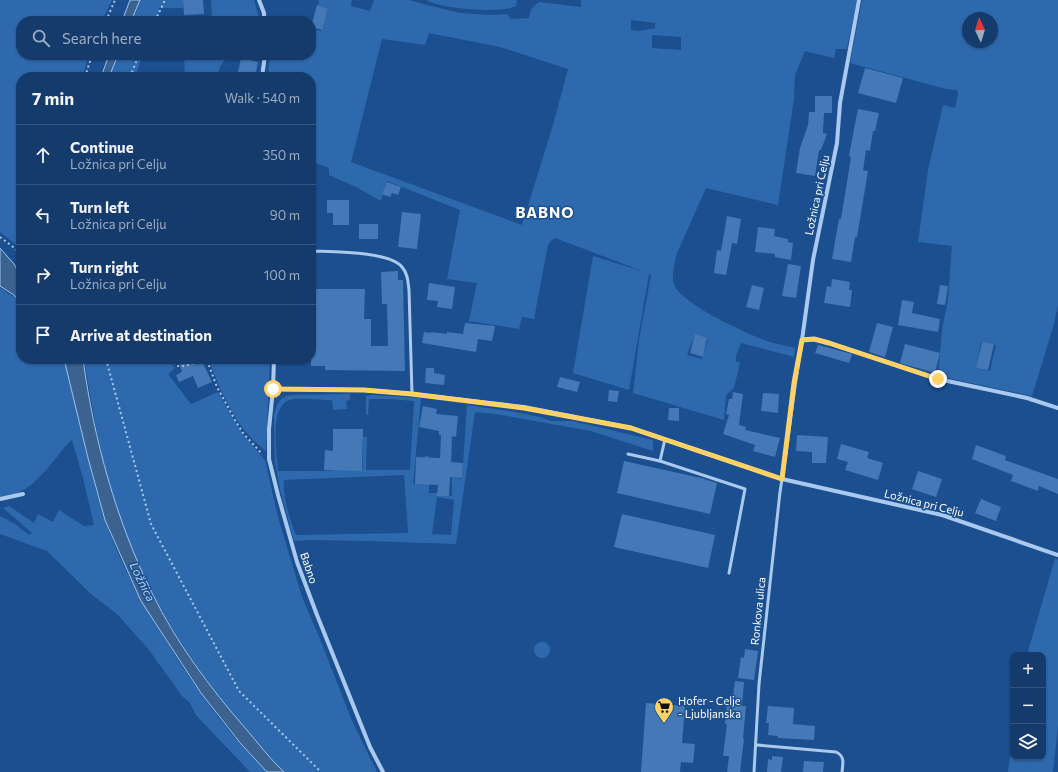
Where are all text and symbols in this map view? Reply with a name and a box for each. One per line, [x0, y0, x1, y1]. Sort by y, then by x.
north arrow [962, 12, 998, 48]
search box [16, 16, 316, 60]
icon: search [30, 27, 52, 49]
text: Search here [62, 29, 141, 47]
text: 7 min [32, 88, 74, 109]
text: Walk · 540 m [225, 90, 300, 106]
text: Continue [70, 138, 134, 156]
icon: ahead [32, 144, 54, 166]
text: 350 m [263, 147, 300, 163]
street label: Ložnica pri Celju [802, 154, 831, 236]
text: Ložnica pri Celju [70, 156, 167, 172]
text: Turn left [70, 198, 129, 216]
district label: BABNO [515, 203, 575, 221]
icon: left [32, 204, 54, 226]
text: 90 m [270, 207, 300, 223]
text: Ložnica pri Celju [70, 216, 167, 232]
text: Turn right [70, 258, 139, 276]
icon: right [32, 264, 54, 286]
text: 100 m [264, 267, 300, 283]
text: Ložnica pri Celju [70, 276, 167, 292]
icon: arrive [32, 324, 54, 346]
text: Arrive at destination [70, 326, 212, 344]
route end [929, 370, 947, 388]
route start [264, 380, 282, 398]
street label: Ložnica pri Celju [883, 486, 965, 519]
street label: Babno [298, 550, 321, 586]
water label: Ložnica [127, 560, 158, 604]
street label: Ronkova ulica [747, 576, 768, 646]
map controls [1010, 652, 1046, 760]
button: + [1010, 652, 1046, 688]
button: − [1010, 688, 1046, 724]
place label: Hofer - Celje - Ljubljanska [678, 694, 741, 720]
supermarket icon: Hofer - Celje - Ljubljanska [653, 696, 675, 724]
button: layers [1010, 724, 1046, 760]

